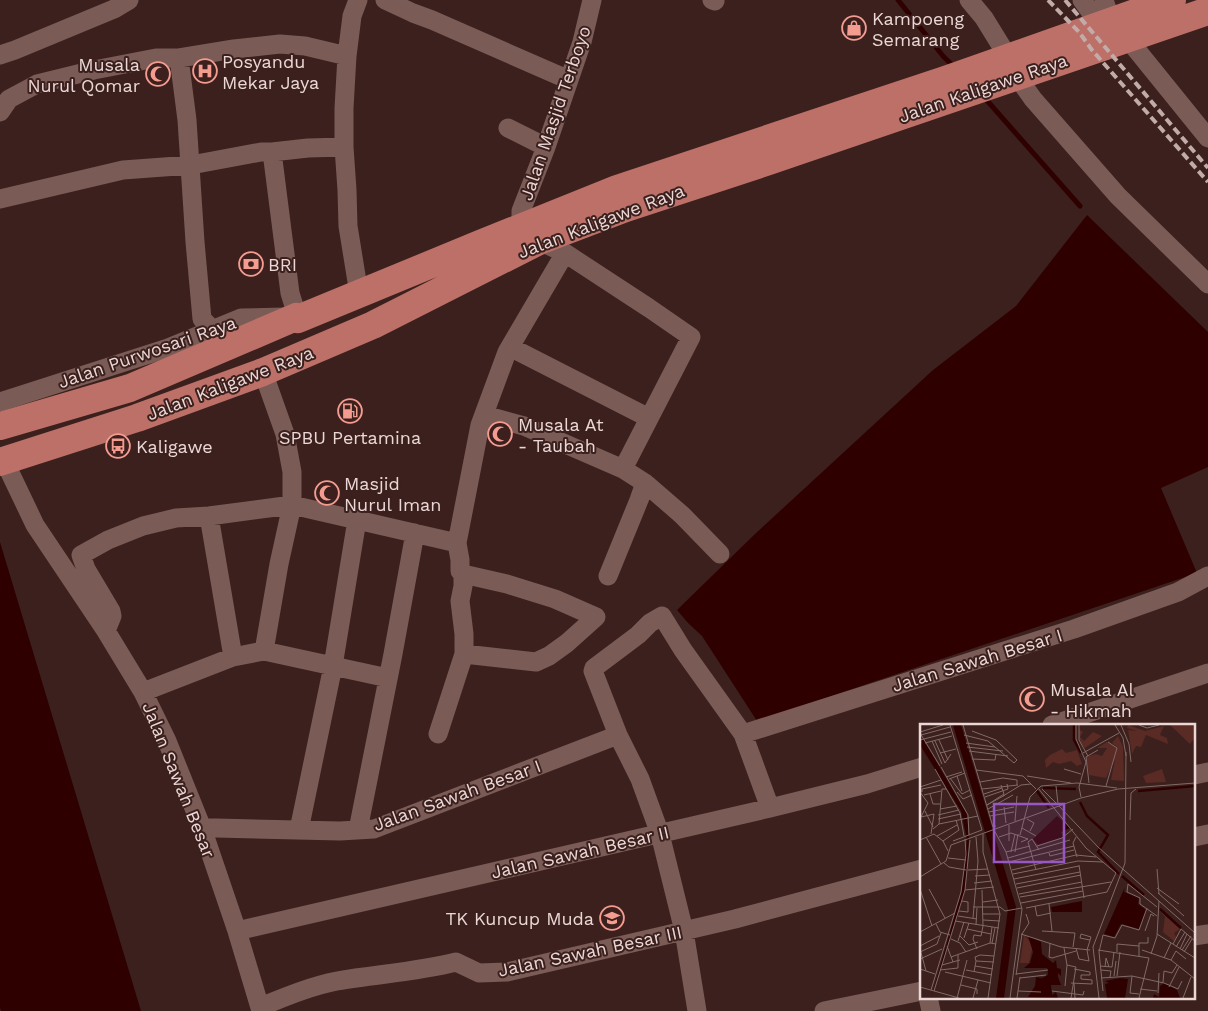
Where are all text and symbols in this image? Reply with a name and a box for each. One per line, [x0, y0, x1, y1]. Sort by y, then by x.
place label: Kampoeng Semarang [872, 8, 965, 50]
shop icon: Kampoeng Semarang [841, 15, 867, 41]
street label: Jalan Masjid Terboyo [515, 23, 595, 203]
street label: Jalan Kaligawe Raya [896, 49, 1070, 127]
place label: Posyandu Mekar Jaya [222, 51, 319, 93]
place label: Musala Nurul Qomar [27, 54, 140, 96]
hospital icon: Posyandu Mekar Jaya [192, 58, 218, 84]
mosque icon: Musala Nurul Qomar [145, 61, 171, 87]
street label: Jalan Kaligawe Raya [515, 180, 687, 262]
bank icon: BRI [238, 251, 264, 277]
place label: BRI [268, 254, 297, 275]
street label: Jalan Purwosari Raya [55, 312, 239, 392]
street label: Jalan Kaligawe Raya [144, 342, 316, 424]
fuel station icon: SPBU Pertamina [337, 398, 363, 424]
place label: Musala At - Taubah [518, 414, 604, 456]
mosque icon: Musala At - Taubah [487, 421, 513, 447]
place label: SPBU Pertamina [279, 427, 421, 448]
bus stop icon: Kaligawe [105, 433, 131, 459]
place label: Kaligawe [136, 436, 213, 457]
place label: Masjid Nurul Iman [344, 473, 441, 515]
mosque icon: Masjid Nurul Iman [314, 480, 340, 506]
street label: Jalan Sawah Besar I [889, 624, 1065, 696]
place label: Musala Al - Hikmah [1050, 679, 1135, 721]
mosque icon: Musala Al - Hikmah [1019, 686, 1045, 712]
street label: Jalan Sawah Besar [138, 699, 220, 861]
inset map [920, 724, 1196, 998]
street label: Jalan Sawah Besar I [370, 755, 544, 835]
street label: Jalan Sawah Besar II [489, 821, 671, 883]
school or university icon: TK Kuncup Muda [599, 905, 625, 931]
place label: TK Kuncup Muda [445, 908, 594, 929]
street label: Jalan Sawah Besar III [496, 921, 684, 981]

